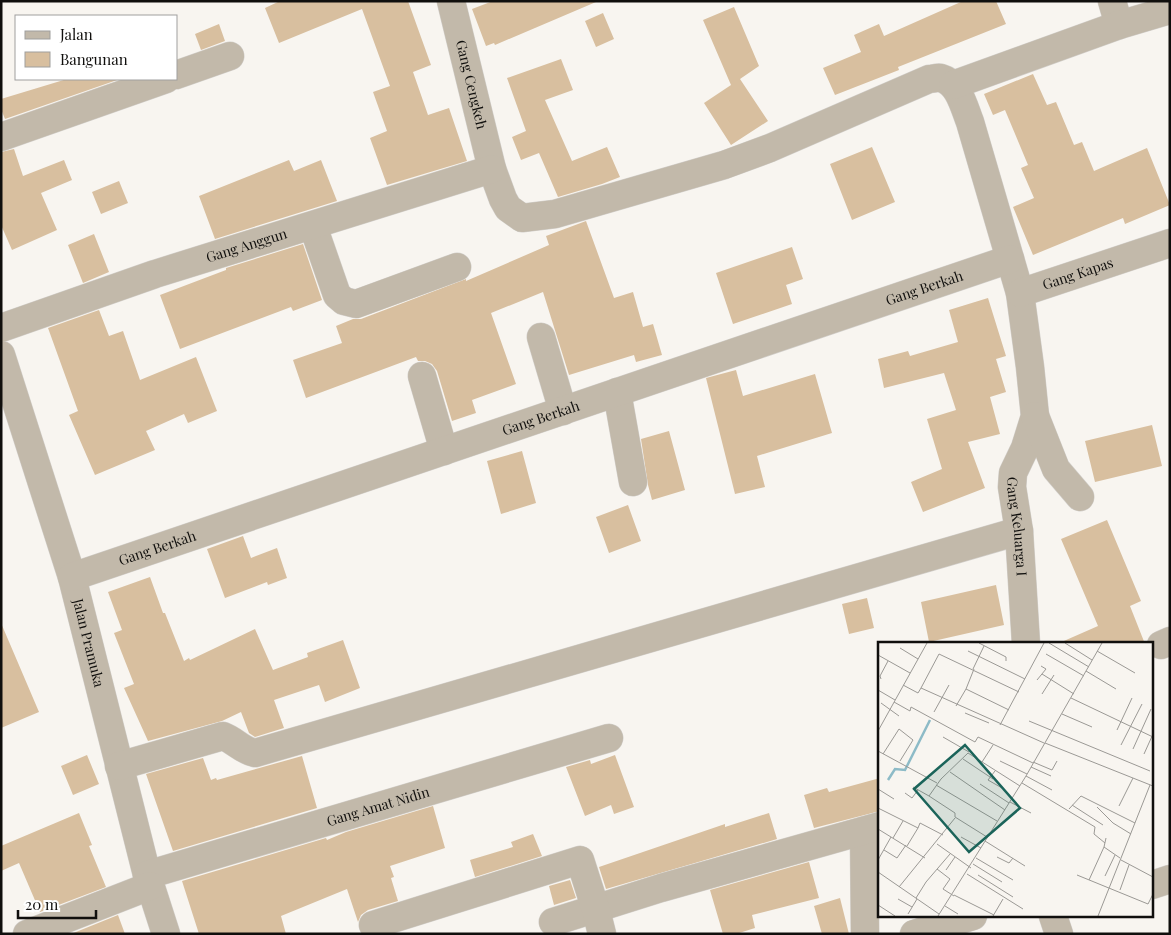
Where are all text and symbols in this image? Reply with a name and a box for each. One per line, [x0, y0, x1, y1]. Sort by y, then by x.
legend [15, 15, 178, 80]
text: Jalan [59, 24, 93, 44]
street label: Gang Cengkeh [452, 38, 492, 132]
text: Bangunan [60, 49, 128, 69]
street label: Gang Anggun [204, 223, 290, 267]
street label: Gang Kapas [1040, 253, 1116, 294]
street label: Gang Berkah [883, 265, 966, 309]
street label: Gang Berkah [499, 395, 583, 440]
street label: Gang Keluarga I [1003, 476, 1032, 577]
street label: Gang Berkah [116, 525, 199, 570]
street label: Jalan Pramuka [69, 596, 109, 689]
inset map [878, 642, 1154, 918]
street label: Gang Amat Nidin [324, 782, 432, 830]
scale bar [18, 888, 95, 920]
text: 20 m [25, 894, 59, 914]

